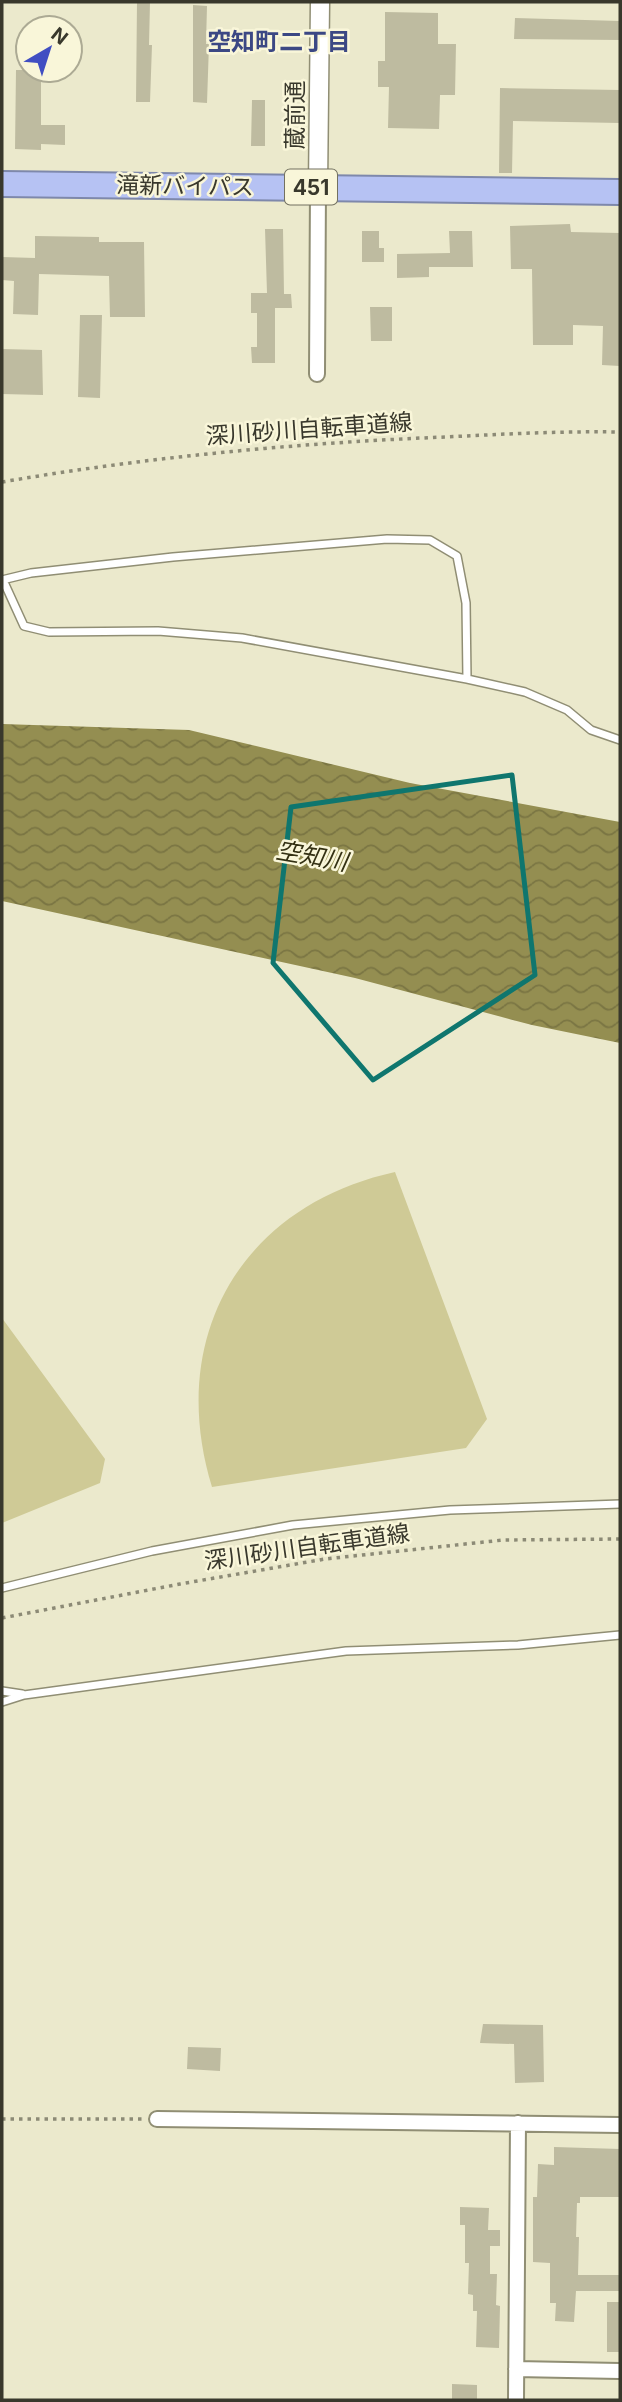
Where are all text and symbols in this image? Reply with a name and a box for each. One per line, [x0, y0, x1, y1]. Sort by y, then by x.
north arrow [14, 14, 84, 84]
text: N [47, 23, 72, 50]
district label: 空知町二丁目 [207, 27, 351, 56]
street label: 蔵前通 [281, 81, 309, 150]
road number: 451 [285, 170, 337, 204]
street label: 滝新バイパス [116, 171, 254, 201]
street label: 深川砂川自転車道線 [205, 408, 413, 450]
water label: 空知川 [274, 835, 353, 877]
street label: 深川砂川自転車道線 [203, 1519, 411, 1575]

